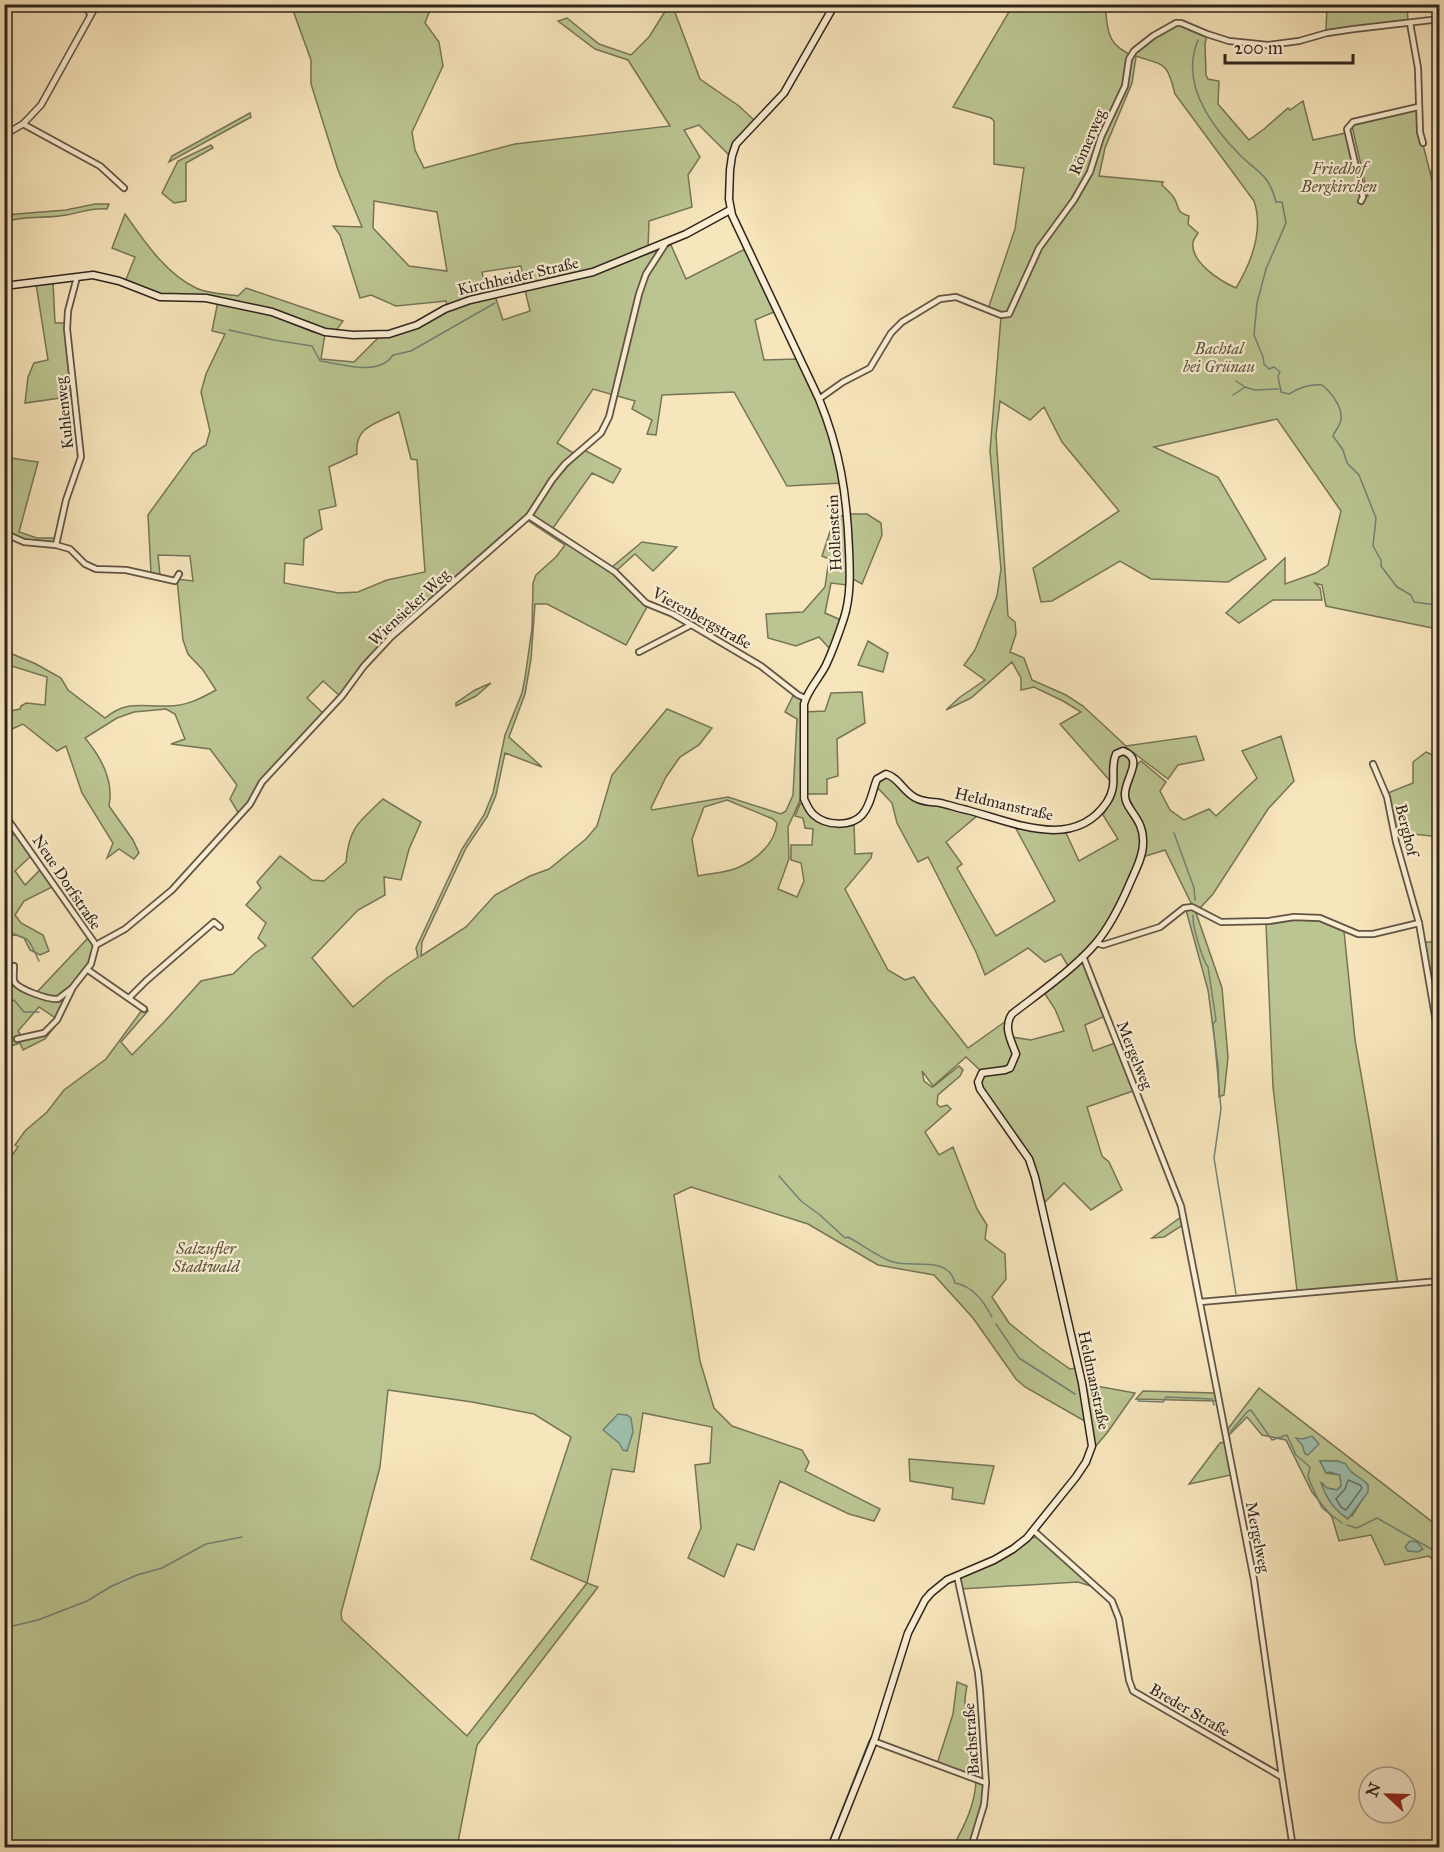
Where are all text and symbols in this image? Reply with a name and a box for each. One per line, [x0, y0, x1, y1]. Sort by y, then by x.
scale bar [1225, 27, 1352, 65]
text: 200 m [1234, 37, 1283, 59]
street label: Römerweg [1065, 106, 1111, 178]
park label: Friedhof Bergkirchen [1300, 159, 1378, 196]
street label: Kirchheider Straße [456, 253, 581, 299]
park label: Bachtal bei Grünau [1182, 339, 1255, 376]
street label: Kuhlenweg [51, 375, 78, 450]
street label: Hollenstein [822, 494, 845, 572]
street label: Wiensieker Weg [365, 564, 454, 650]
street label: Vierenbergstraße [648, 582, 755, 654]
street label: Heldmanstraße [953, 783, 1056, 825]
street label: Berghof [1390, 802, 1423, 861]
street label: Neue Dorfstraße [28, 831, 106, 933]
street label: Mergelweg [1112, 1018, 1157, 1093]
park label: Salzufler Stadtwald [171, 1239, 241, 1276]
street label: Heldmanstraße [1074, 1329, 1114, 1432]
street label: Mergelweg [1241, 1500, 1274, 1575]
street label: Breder Straße [1146, 1679, 1234, 1741]
street label: Bachstraße [959, 1702, 983, 1776]
north arrow [1357, 1765, 1417, 1825]
text: N [1362, 1779, 1385, 1799]

